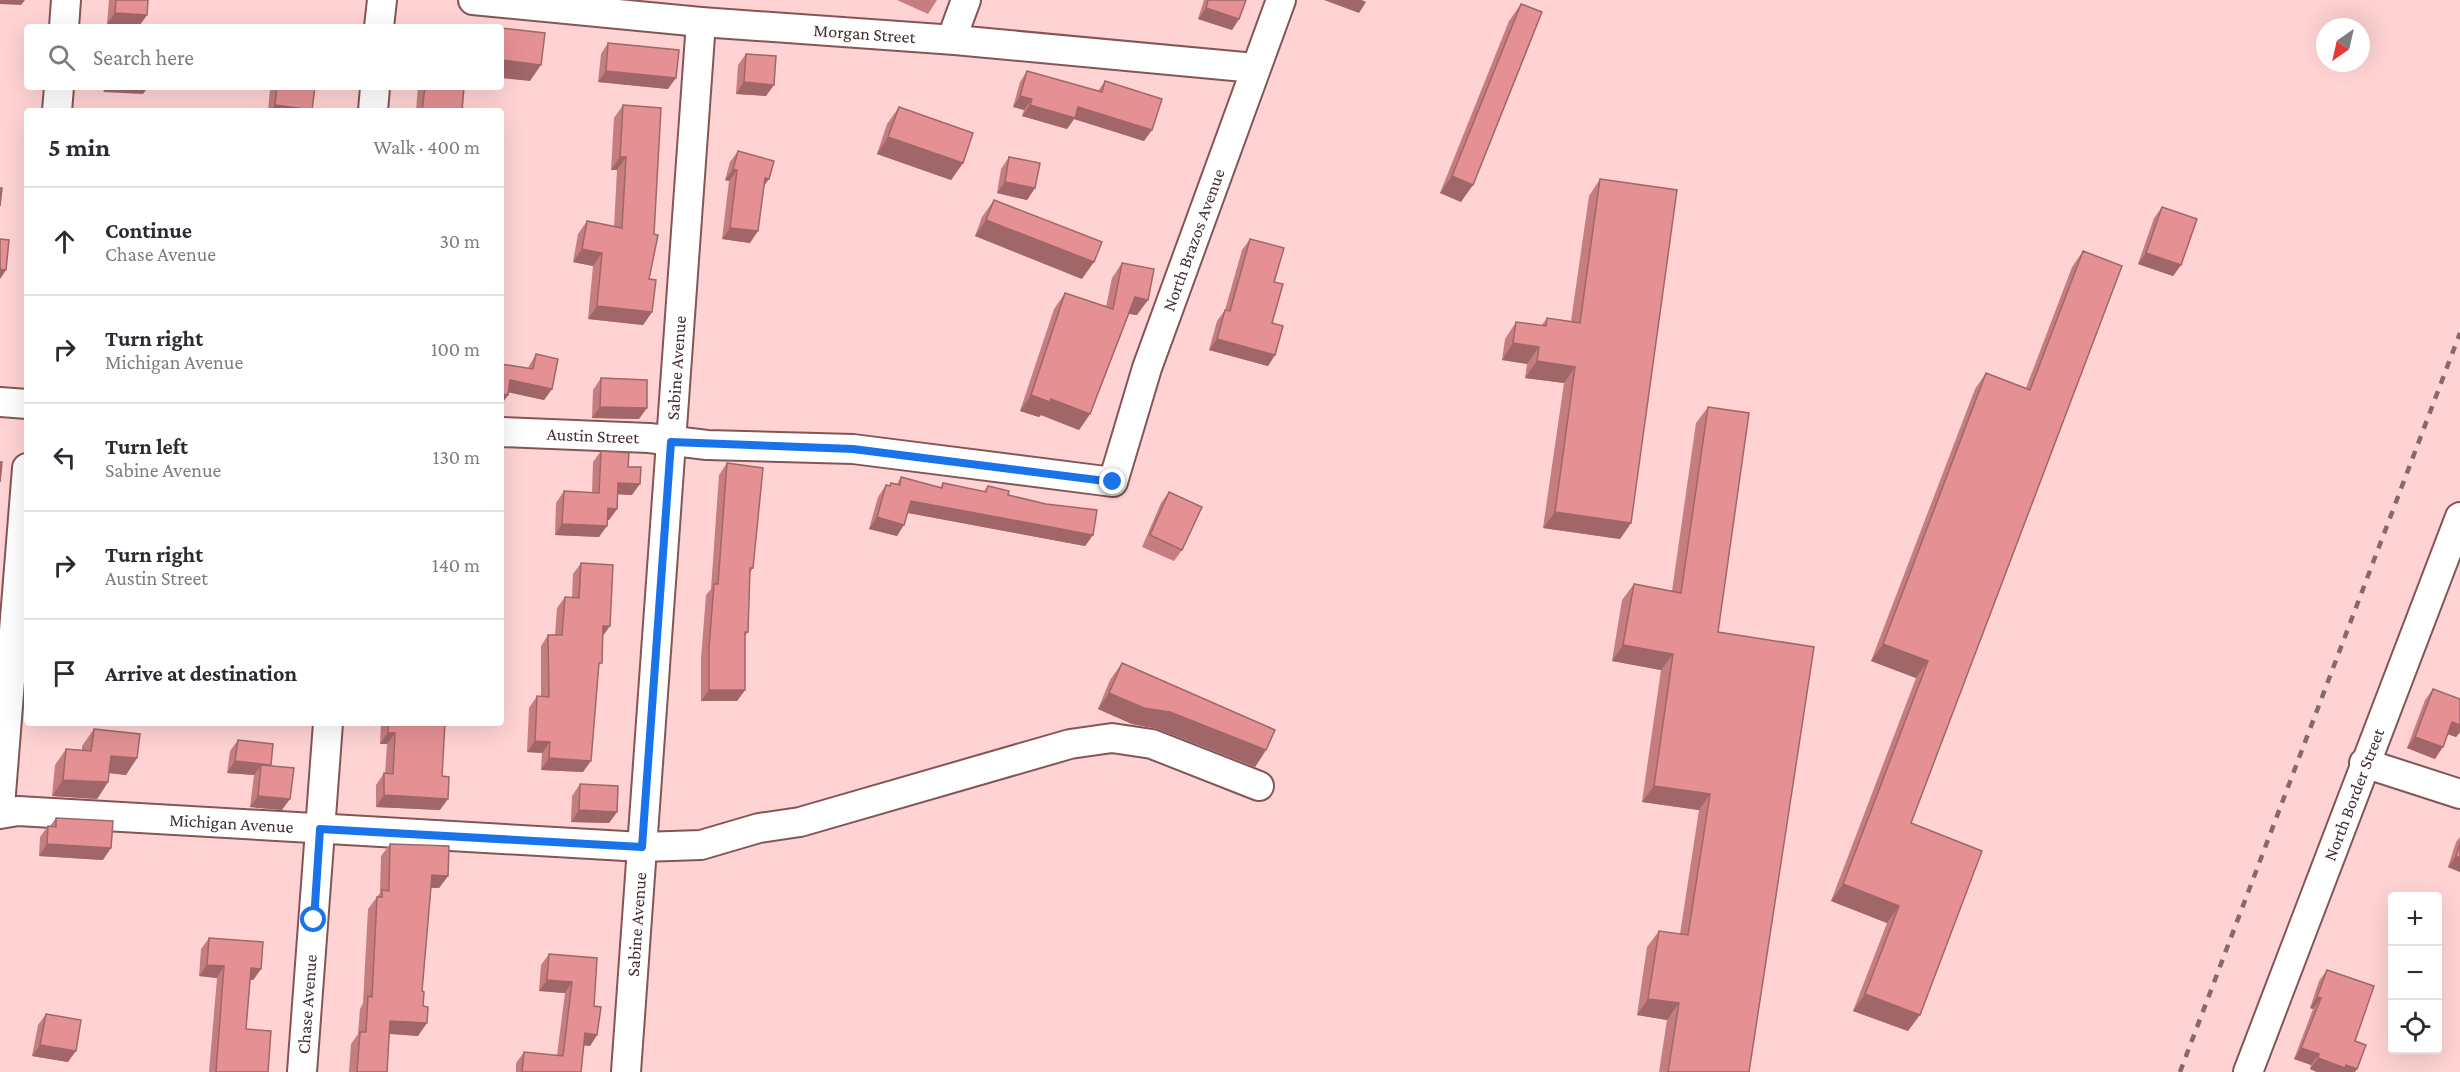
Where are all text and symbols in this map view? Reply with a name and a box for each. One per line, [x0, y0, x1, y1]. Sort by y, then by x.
north arrow [2316, 18, 2370, 72]
street label: Morgan Street [813, 20, 917, 47]
search box [24, 24, 504, 90]
icon: search [45, 41, 78, 74]
text: Search here [93, 45, 194, 70]
text: 5 min [48, 133, 110, 162]
text: Walk · 400 m [374, 136, 480, 158]
street label: North Brazos Avenue [1159, 166, 1229, 314]
text: Continue [105, 218, 192, 243]
icon: ahead [48, 225, 81, 258]
text: 30 m [439, 230, 480, 252]
text: Chase Avenue [105, 243, 216, 265]
street label: Sabine Avenue [663, 315, 690, 421]
text: Turn right [105, 326, 203, 351]
icon: right [48, 333, 81, 366]
text: 100 m [431, 338, 480, 360]
text: Michigan Avenue [105, 351, 243, 373]
street label: Austin Street [546, 424, 641, 448]
text: Turn left [105, 434, 188, 459]
icon: left [48, 441, 81, 474]
text: 130 m [433, 446, 480, 468]
text: Sabine Avenue [105, 459, 221, 481]
route end [1099, 468, 1125, 494]
text: Turn right [105, 542, 203, 567]
icon: right [48, 549, 81, 582]
text: 140 m [432, 554, 480, 576]
text: Austin Street [105, 567, 208, 589]
icon: arrive [48, 657, 81, 690]
text: Arrive at destination [105, 661, 297, 686]
street label: North Border Street [2320, 724, 2389, 864]
street label: Michigan Avenue [169, 810, 294, 837]
street label: Sabine Avenue [623, 871, 650, 977]
map controls [2388, 892, 2442, 1054]
button: + [2388, 892, 2442, 946]
route start [300, 906, 326, 932]
button: − [2388, 946, 2442, 1000]
street label: Chase Avenue [293, 953, 321, 1055]
button: locate [2388, 1000, 2442, 1054]

